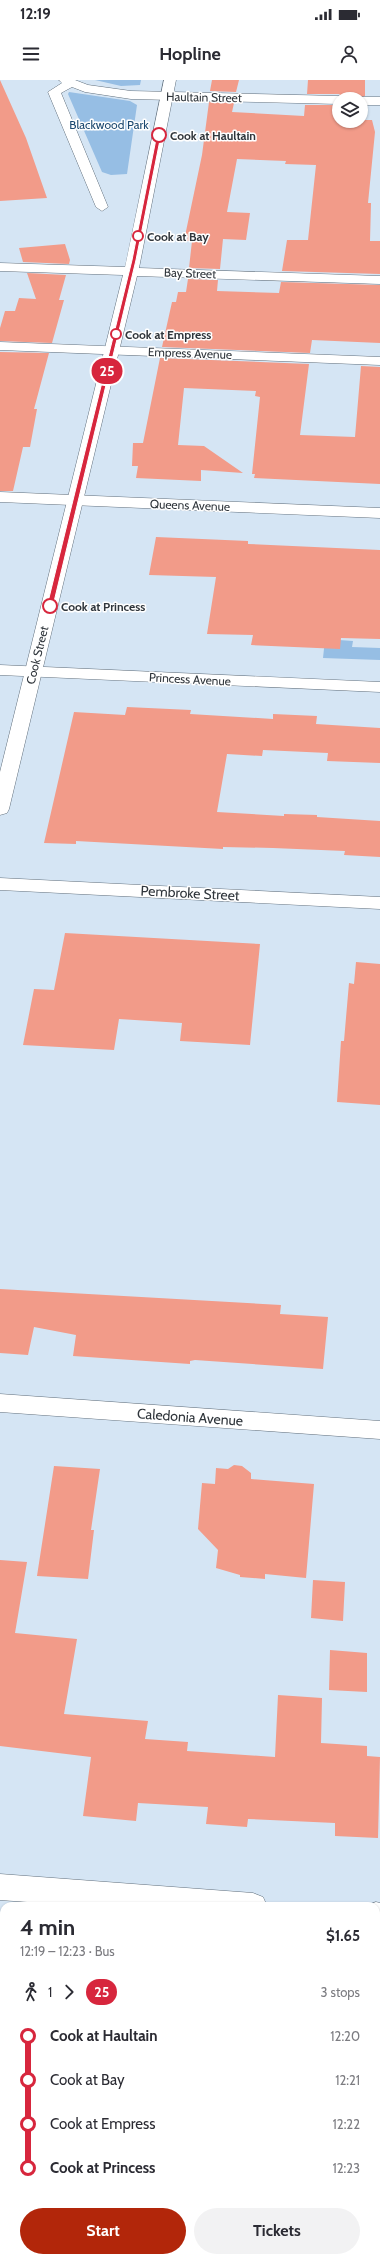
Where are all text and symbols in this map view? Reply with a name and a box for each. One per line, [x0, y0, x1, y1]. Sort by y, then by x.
text: 12:19 [20, 5, 51, 23]
icon: menu [20, 43, 42, 65]
text: Hopline [159, 43, 221, 65]
icon: person [338, 43, 360, 65]
street label: Haultain Street [166, 89, 242, 105]
map controls [332, 92, 368, 128]
button: layers [332, 92, 368, 128]
park label: Blackwood Park [69, 117, 149, 132]
marker: Cook at Haultain [151, 127, 167, 143]
place label: Cook at Haultain [170, 128, 256, 143]
place label: Cook at Bay [147, 229, 209, 244]
marker: Cook at Bay [132, 230, 144, 242]
street label: Bay Street [164, 265, 216, 281]
place label: Cook at Empress [125, 327, 211, 342]
marker: Cook at Empress [110, 328, 122, 340]
street label: Empress Avenue [148, 344, 232, 362]
line badge: 25 [89, 358, 125, 384]
text: 25 [100, 362, 114, 380]
street label: Queens Avenue [150, 496, 230, 514]
marker: Cook at Princess [42, 598, 58, 614]
place label: Cook at Princess [61, 599, 145, 614]
street label: Cook Street [23, 624, 51, 686]
street label: Princess Avenue [149, 669, 231, 689]
street label: Pembroke Street [140, 881, 240, 905]
street label: Caledonia Avenue [136, 1404, 244, 1430]
text: 4 min [20, 1914, 75, 1941]
text: $1.65 [326, 1927, 360, 1945]
text: 12:19 – 12:23 · Bus [20, 1943, 115, 1959]
icon: walk [20, 1981, 42, 2003]
icon: forward [58, 1981, 80, 2003]
text: 25 [94, 1983, 109, 2001]
text: 1 [48, 1984, 52, 2000]
text: 3 stops [321, 1984, 360, 2000]
text: Cook at Haultain [50, 2027, 158, 2045]
text: 12:20 [330, 2028, 360, 2044]
text: Cook at Bay [50, 2071, 125, 2089]
text: 12:21 [335, 2072, 360, 2088]
text: Cook at Empress [50, 2115, 155, 2133]
text: 12:22 [333, 2116, 360, 2132]
text: Cook at Princess [50, 2159, 155, 2177]
text: 12:23 [332, 2160, 360, 2176]
button: Start [20, 2208, 186, 2254]
button: Tickets [194, 2208, 360, 2254]

